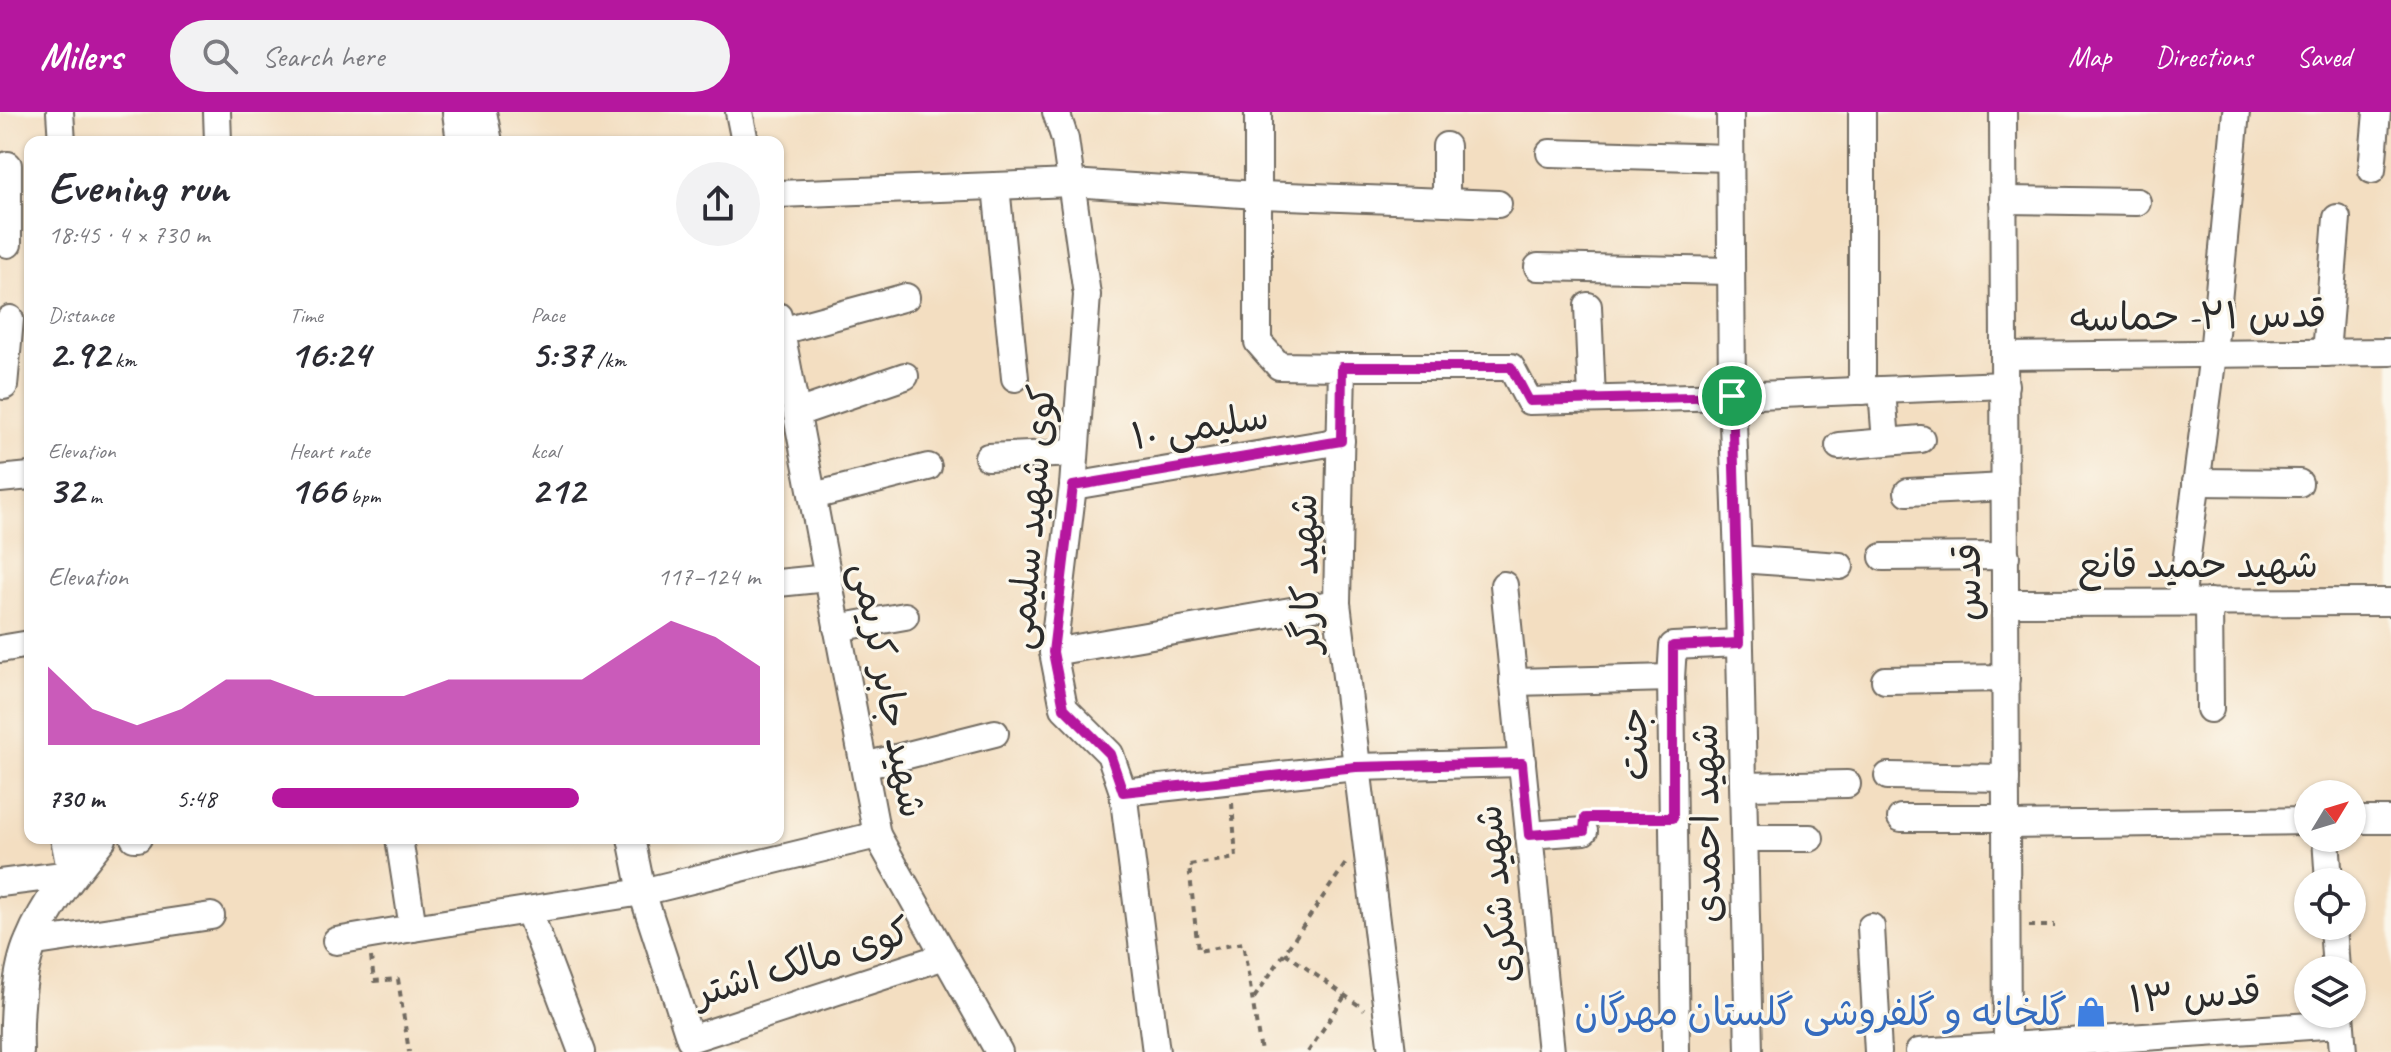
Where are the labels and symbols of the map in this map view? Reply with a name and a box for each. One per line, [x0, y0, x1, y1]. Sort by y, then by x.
street label: قدس ۲۱- حماسه [2069, 290, 2327, 342]
pin [1698, 362, 1766, 430]
street label: کوی شهید سلیمی [996, 383, 1067, 651]
street label: سلیمی ۱۰ [1128, 392, 1272, 461]
street label: شهید کارگر [1280, 493, 1330, 656]
street label: شهید حمید قانع [2078, 541, 2318, 591]
street label: قدس [1944, 543, 1991, 621]
street label: شهید جابر کریمی [840, 558, 937, 822]
street label: جنت [1610, 707, 1658, 781]
street label: شهید احمدی [1681, 723, 1731, 923]
north arrow [2294, 780, 2366, 852]
street label: شهید شکری [1464, 803, 1530, 985]
street label: کوی مالک اشتر [685, 907, 916, 1018]
street label: قدس ۱۳ [2128, 967, 2262, 1023]
place label: گلخانه و گلفروشی گلستان مهرگان [1575, 989, 2067, 1037]
shop icon: گلخانه و گلفروشی گلستان مهرگان [2074, 995, 2108, 1029]

